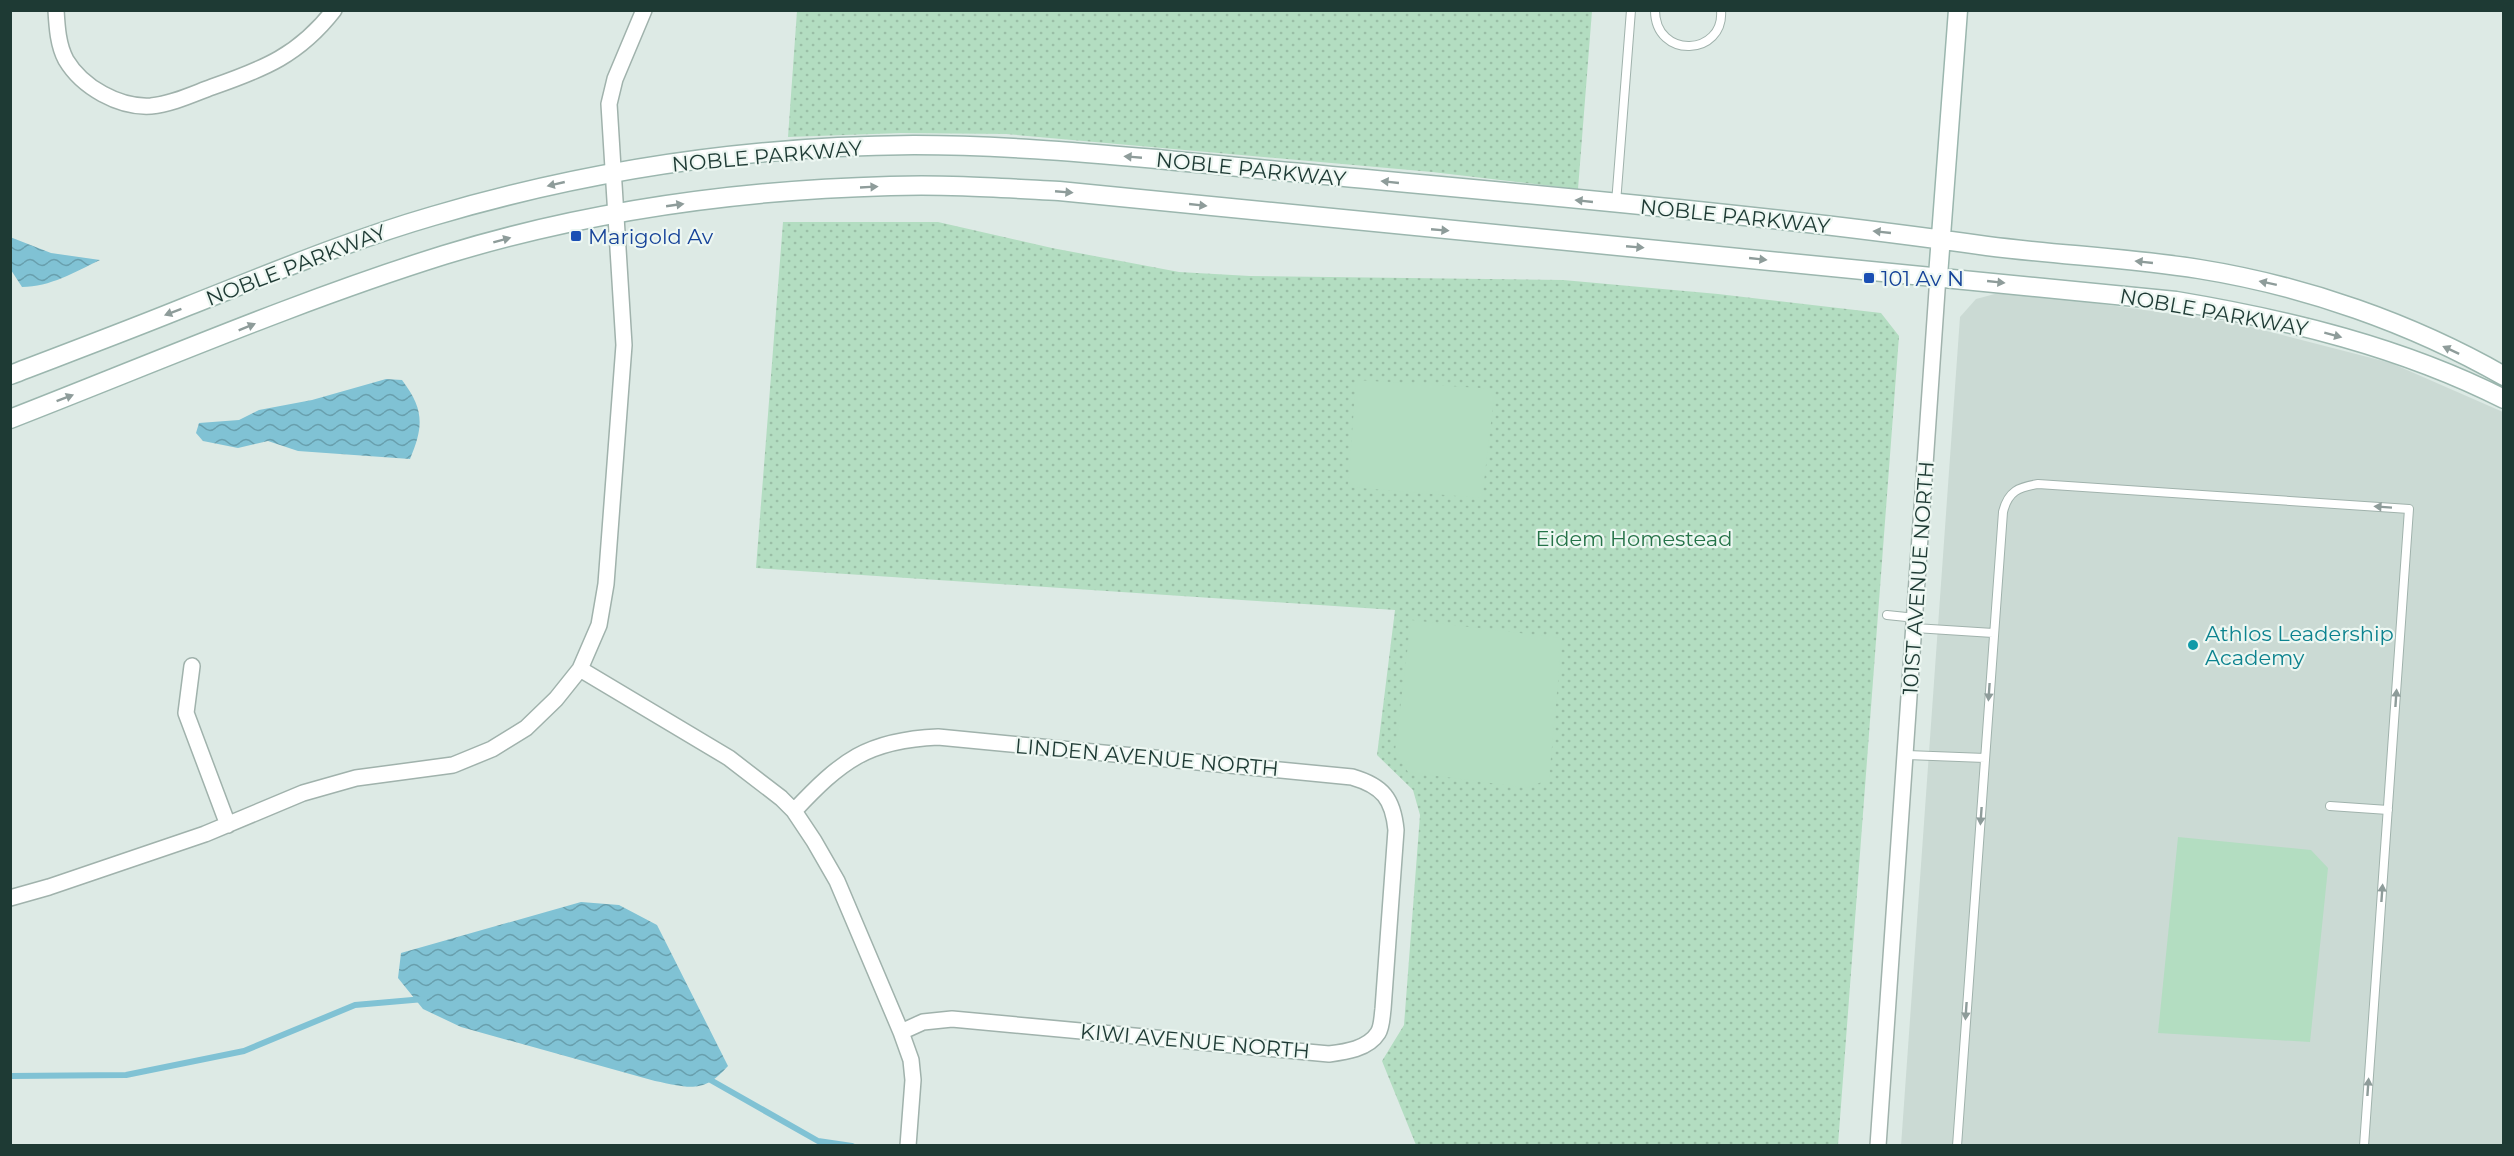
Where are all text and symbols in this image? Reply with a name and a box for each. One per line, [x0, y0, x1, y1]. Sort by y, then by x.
street label: NOBLE PARKWAY [671, 135, 864, 177]
street label: NOBLE PARKWAY [1155, 147, 1348, 191]
one-way arrow [1123, 152, 1142, 162]
one-way arrow [1380, 177, 1399, 187]
one-way arrow [547, 180, 566, 190]
one-way arrow [859, 182, 878, 191]
one-way arrow [1054, 187, 1073, 197]
street label: NOBLE PARKWAY [1639, 194, 1832, 238]
one-way arrow [1574, 196, 1593, 206]
one-way arrow [665, 200, 684, 210]
one-way arrow [1188, 201, 1207, 210]
street label: NOBLE PARKWAY [202, 219, 390, 311]
place label: Marigold Av [588, 224, 714, 249]
one-way arrow [1431, 225, 1450, 235]
one-way arrow [1873, 227, 1892, 237]
marker: Marigold Av [569, 229, 583, 243]
one-way arrow [493, 235, 511, 244]
one-way arrow [1625, 242, 1644, 252]
one-way arrow [1748, 254, 1767, 264]
one-way arrow [2135, 257, 2154, 267]
place label: 101 Av N [1881, 266, 1964, 291]
marker: 101 Av N [1862, 271, 1876, 285]
one-way arrow [1987, 277, 2006, 287]
one-way arrow [2259, 278, 2278, 288]
street label: NOBLE PARKWAY [2118, 283, 2311, 341]
one-way arrow [163, 307, 181, 317]
one-way arrow [238, 322, 256, 332]
one-way arrow [2324, 330, 2342, 340]
one-way arrow [2443, 345, 2460, 354]
one-way arrow [56, 393, 74, 402]
street label: 101ST AVENUE NORTH [1897, 460, 1939, 696]
one-way arrow [2373, 503, 2392, 512]
park label: Eidem Homestead [1536, 526, 1732, 551]
place label: Athlos Leadership Academy [2205, 621, 2394, 670]
marker: Athlos Leadership Academy [2186, 638, 2200, 652]
one-way arrow [1985, 682, 1994, 701]
one-way arrow [2391, 689, 2401, 708]
street label: LINDEN AVENUE NORTH [1014, 733, 1280, 781]
one-way arrow [1976, 807, 1985, 826]
one-way arrow [2377, 883, 2387, 902]
one-way arrow [1962, 1001, 1971, 1020]
street label: KIWI AVENUE NORTH [1079, 1019, 1311, 1063]
one-way arrow [2363, 1078, 2373, 1097]

